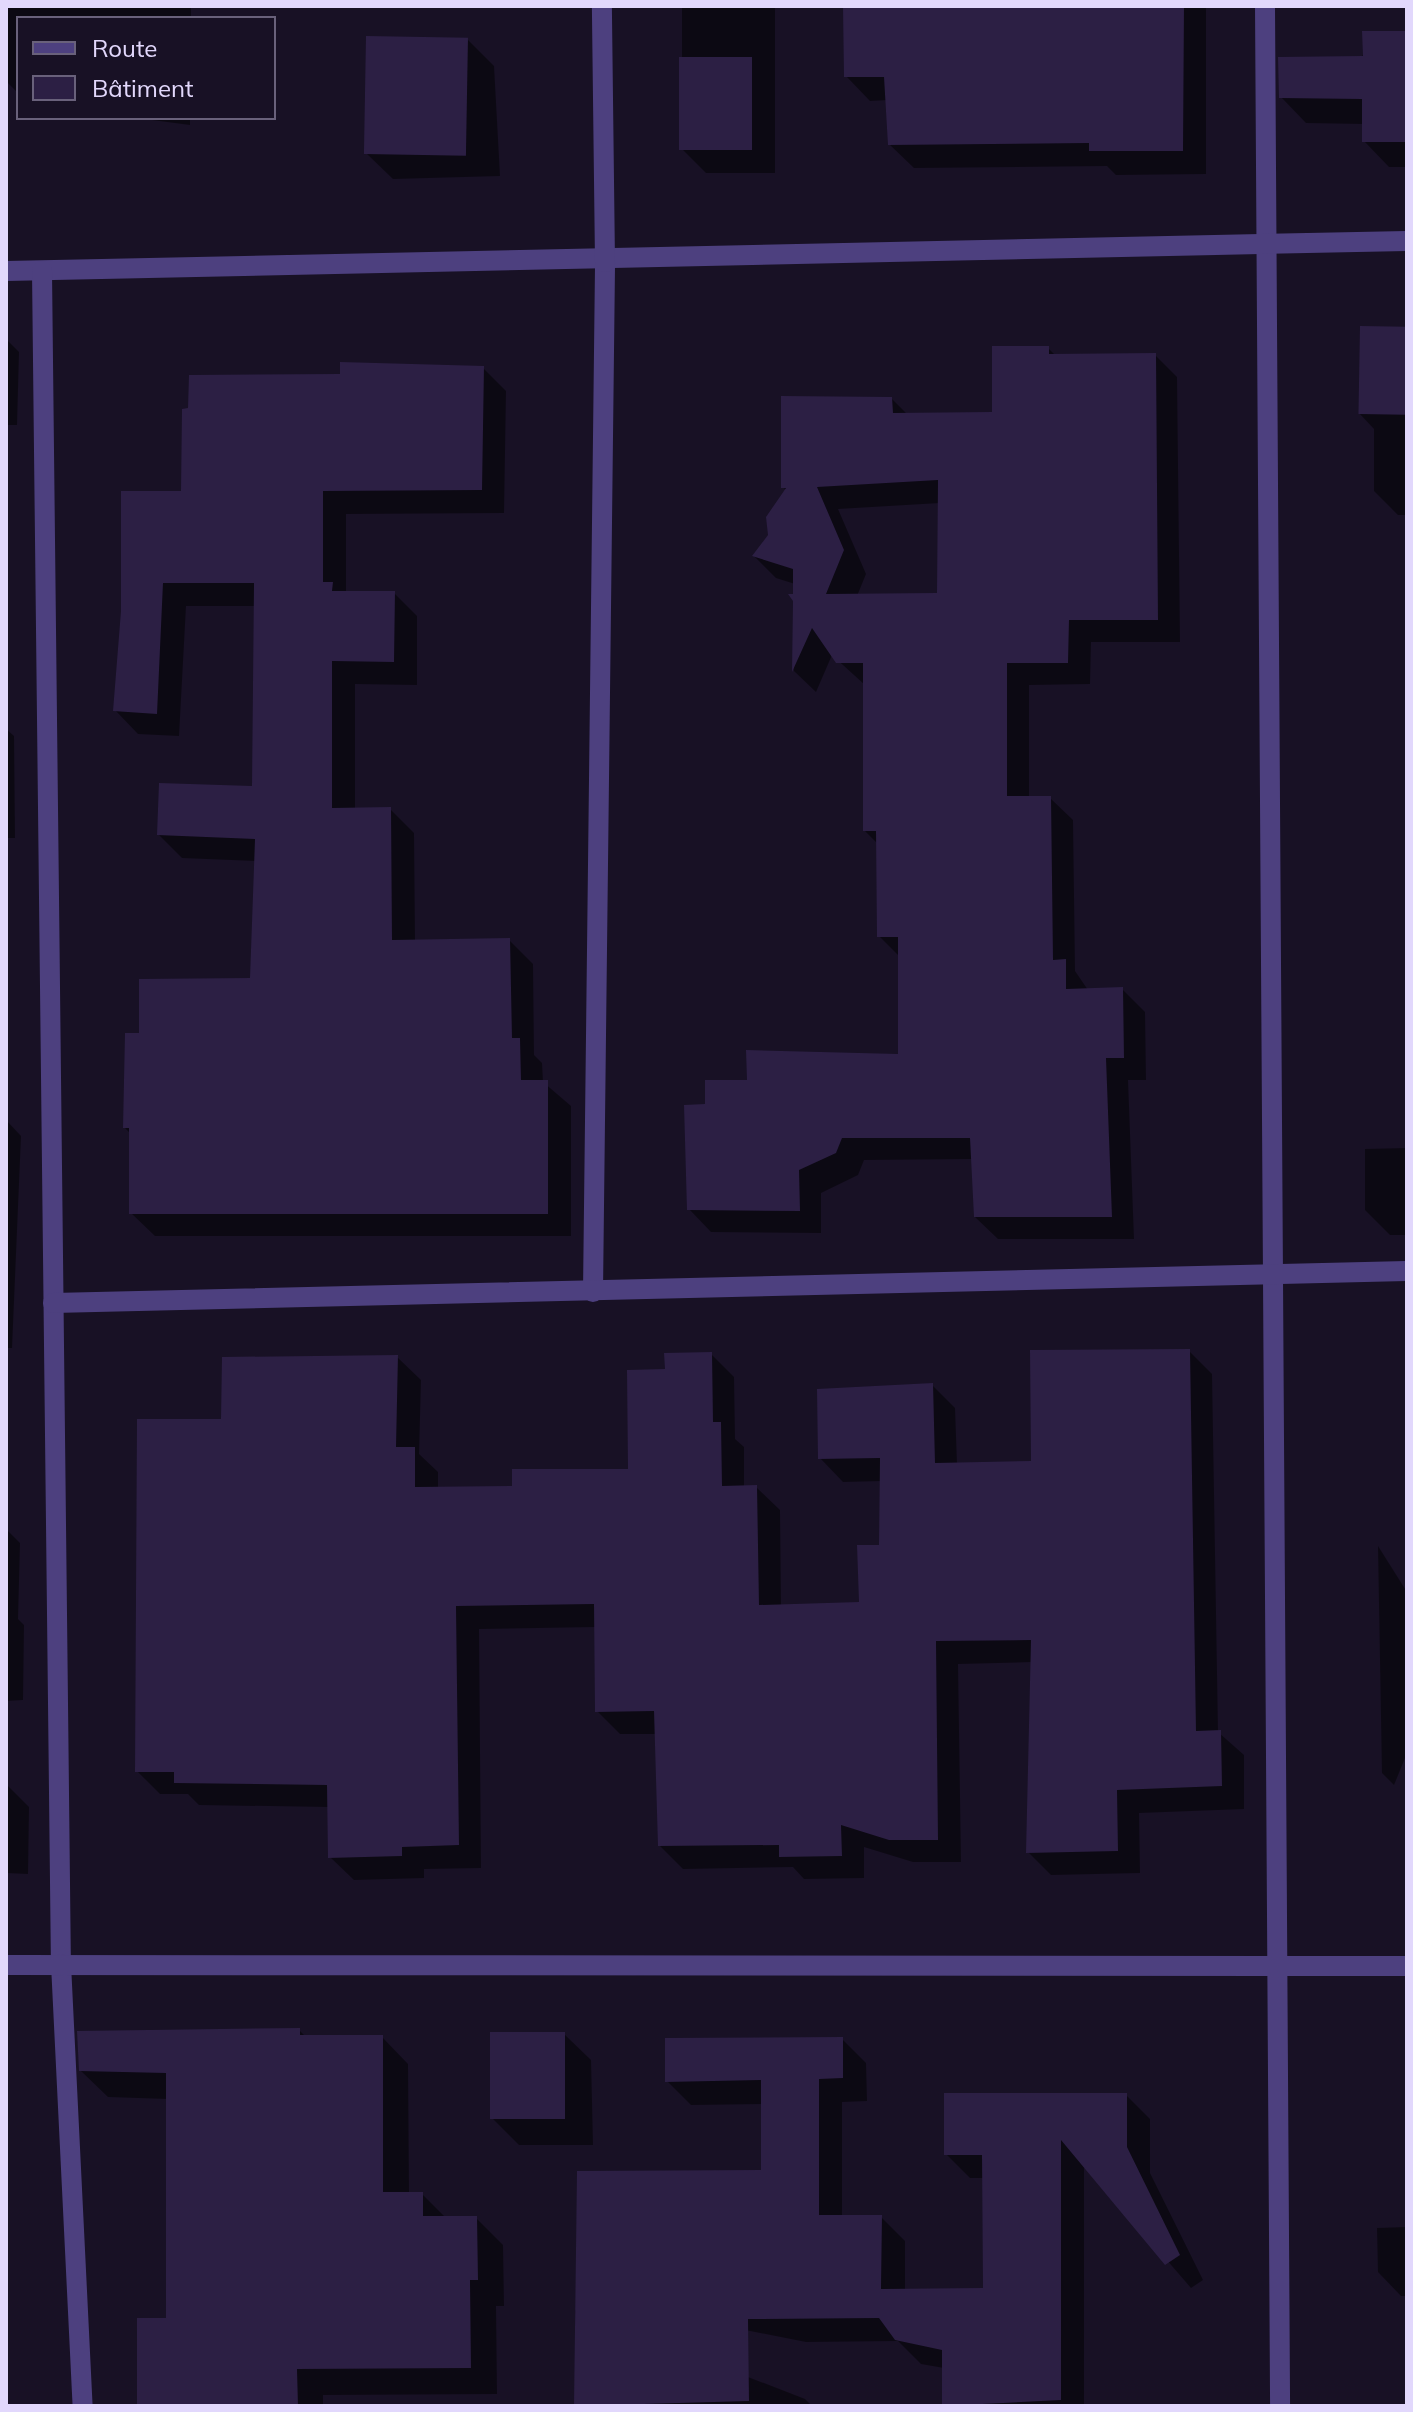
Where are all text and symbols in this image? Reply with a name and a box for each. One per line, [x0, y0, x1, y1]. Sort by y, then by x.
legend [16, 16, 276, 120]
text: Route [92, 33, 157, 63]
text: Bâtiment [92, 73, 193, 103]

